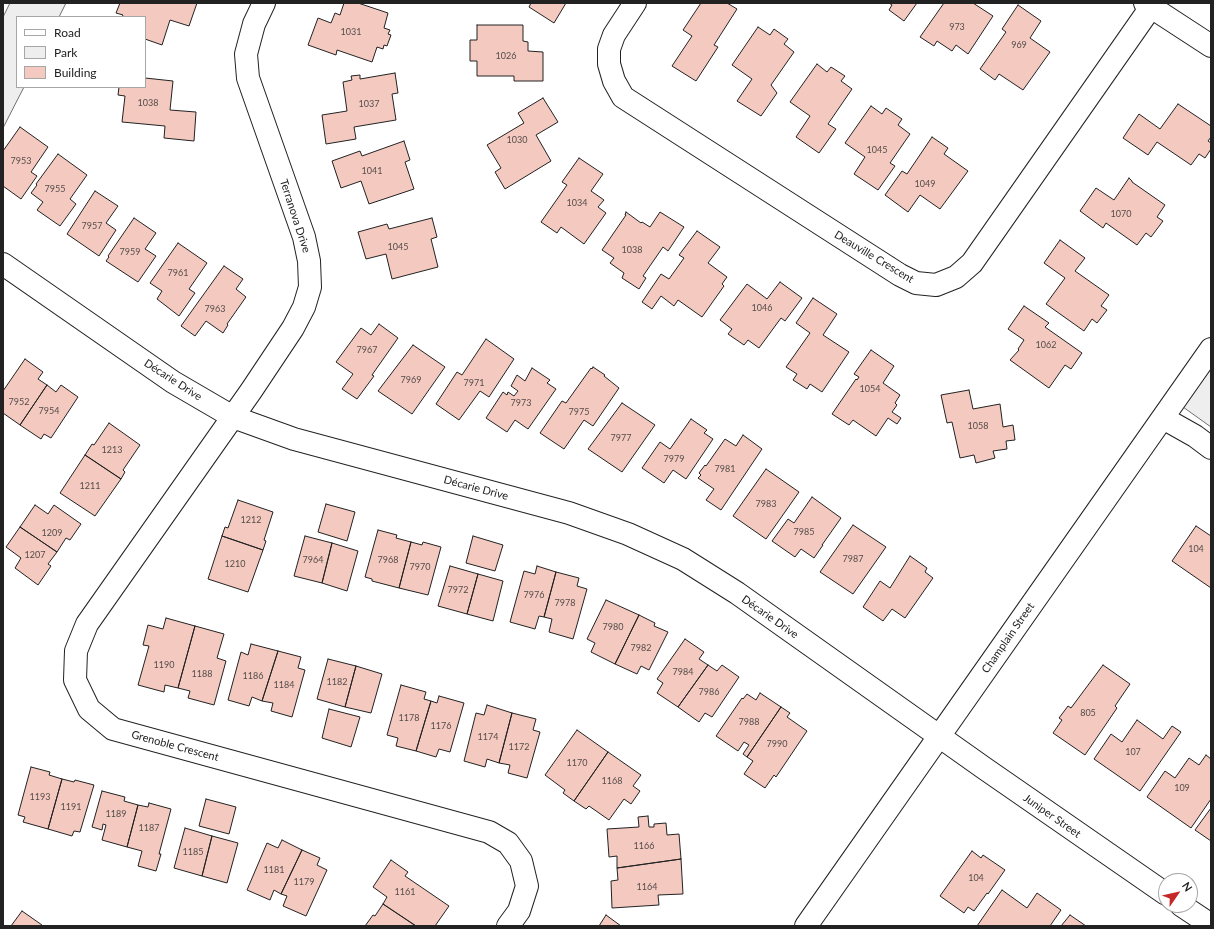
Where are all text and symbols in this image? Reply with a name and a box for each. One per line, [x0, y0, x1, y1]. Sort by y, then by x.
legend [16, 16, 146, 88]
house number: 973 [949, 22, 965, 32]
text: Road [54, 25, 81, 40]
house number: 1031 [341, 27, 361, 37]
house number: 969 [1011, 40, 1027, 50]
text: Park [54, 45, 77, 60]
house number: 1026 [496, 51, 516, 61]
text: Building [54, 65, 97, 80]
house number: 1038 [138, 98, 158, 108]
house number: 1037 [359, 99, 379, 109]
house number: 1030 [507, 135, 527, 145]
house number: 1045 [867, 145, 887, 155]
house number: 7953 [11, 156, 31, 166]
house number: 1041 [362, 166, 382, 176]
street label: Terranova Drive [277, 178, 313, 254]
house number: 1049 [915, 179, 935, 189]
house number: 7955 [45, 184, 65, 194]
house number: 1034 [567, 198, 587, 208]
house number: 1070 [1111, 209, 1131, 219]
house number: 7957 [82, 221, 102, 231]
street label: Deauville Crescent [832, 228, 916, 286]
house number: 1045 [388, 242, 408, 252]
house number: 1038 [622, 245, 642, 255]
house number: 7959 [120, 247, 140, 257]
house number: 7961 [168, 268, 188, 278]
house number: 1046 [752, 303, 772, 313]
house number: 7963 [205, 304, 225, 314]
house number: 1062 [1036, 340, 1056, 350]
house number: 7967 [357, 345, 377, 355]
street label: Décarie Drive [142, 356, 204, 404]
house number: 7969 [401, 375, 421, 385]
house number: 7971 [464, 378, 484, 388]
house number: 1054 [860, 384, 880, 394]
house number: 7952 [9, 397, 29, 407]
house number: 7973 [511, 398, 531, 408]
house number: 7954 [39, 406, 59, 416]
house number: 7975 [569, 407, 589, 417]
house number: 1058 [968, 421, 988, 431]
house number: 7977 [611, 433, 631, 443]
house number: 1213 [102, 445, 122, 455]
house number: 7979 [664, 454, 684, 464]
house number: 7981 [715, 464, 735, 474]
street label: Décarie Drive [442, 473, 510, 503]
house number: 1211 [80, 481, 100, 491]
house number: 7983 [756, 499, 776, 509]
house number: 1212 [241, 515, 261, 525]
house number: 7985 [794, 527, 814, 537]
house number: 1209 [42, 528, 62, 538]
house number: 104 [1188, 544, 1204, 554]
house number: 1207 [25, 550, 45, 560]
house number: 7987 [843, 554, 863, 564]
house number: 7964 [303, 555, 323, 565]
house number: 7968 [378, 555, 398, 565]
house number: 1210 [225, 559, 245, 569]
house number: 7970 [410, 562, 430, 572]
house number: 7972 [448, 585, 468, 595]
house number: 7976 [524, 590, 544, 600]
street label: Décarie Drive [739, 593, 801, 641]
house number: 7978 [555, 598, 575, 608]
street label: Champlain Street [979, 600, 1037, 676]
house number: 7980 [603, 622, 623, 632]
house number: 7982 [631, 643, 651, 653]
house number: 1190 [154, 660, 174, 670]
house number: 7984 [673, 667, 693, 677]
house number: 1188 [192, 669, 212, 679]
house number: 1186 [243, 671, 263, 681]
house number: 1182 [327, 677, 347, 687]
house number: 1184 [274, 680, 294, 690]
house number: 7986 [699, 687, 719, 697]
house number: 805 [1080, 708, 1096, 718]
house number: 1178 [399, 713, 419, 723]
house number: 7988 [739, 717, 759, 727]
house number: 1176 [431, 721, 451, 731]
street label: Grenoble Crescent [130, 728, 220, 764]
house number: 1174 [478, 732, 498, 742]
house number: 7990 [767, 739, 787, 749]
house number: 1172 [509, 742, 529, 752]
house number: 107 [1125, 747, 1141, 757]
house number: 1170 [567, 758, 587, 768]
house number: 1168 [602, 776, 622, 786]
house number: 109 [1174, 783, 1190, 793]
street label: Juniper Street [1021, 791, 1083, 841]
house number: 1193 [30, 792, 50, 802]
house number: 1191 [61, 802, 81, 812]
house number: 1189 [106, 809, 126, 819]
house number: 1187 [139, 823, 159, 833]
house number: 1166 [634, 841, 654, 851]
house number: 1185 [183, 847, 203, 857]
house number: 1181 [264, 865, 284, 875]
house number: 104 [968, 873, 984, 883]
north arrow [1158, 873, 1198, 913]
house number: 1179 [294, 877, 314, 887]
text: N [1180, 879, 1195, 894]
house number: 1164 [637, 882, 657, 892]
house number: 1161 [395, 887, 415, 897]

